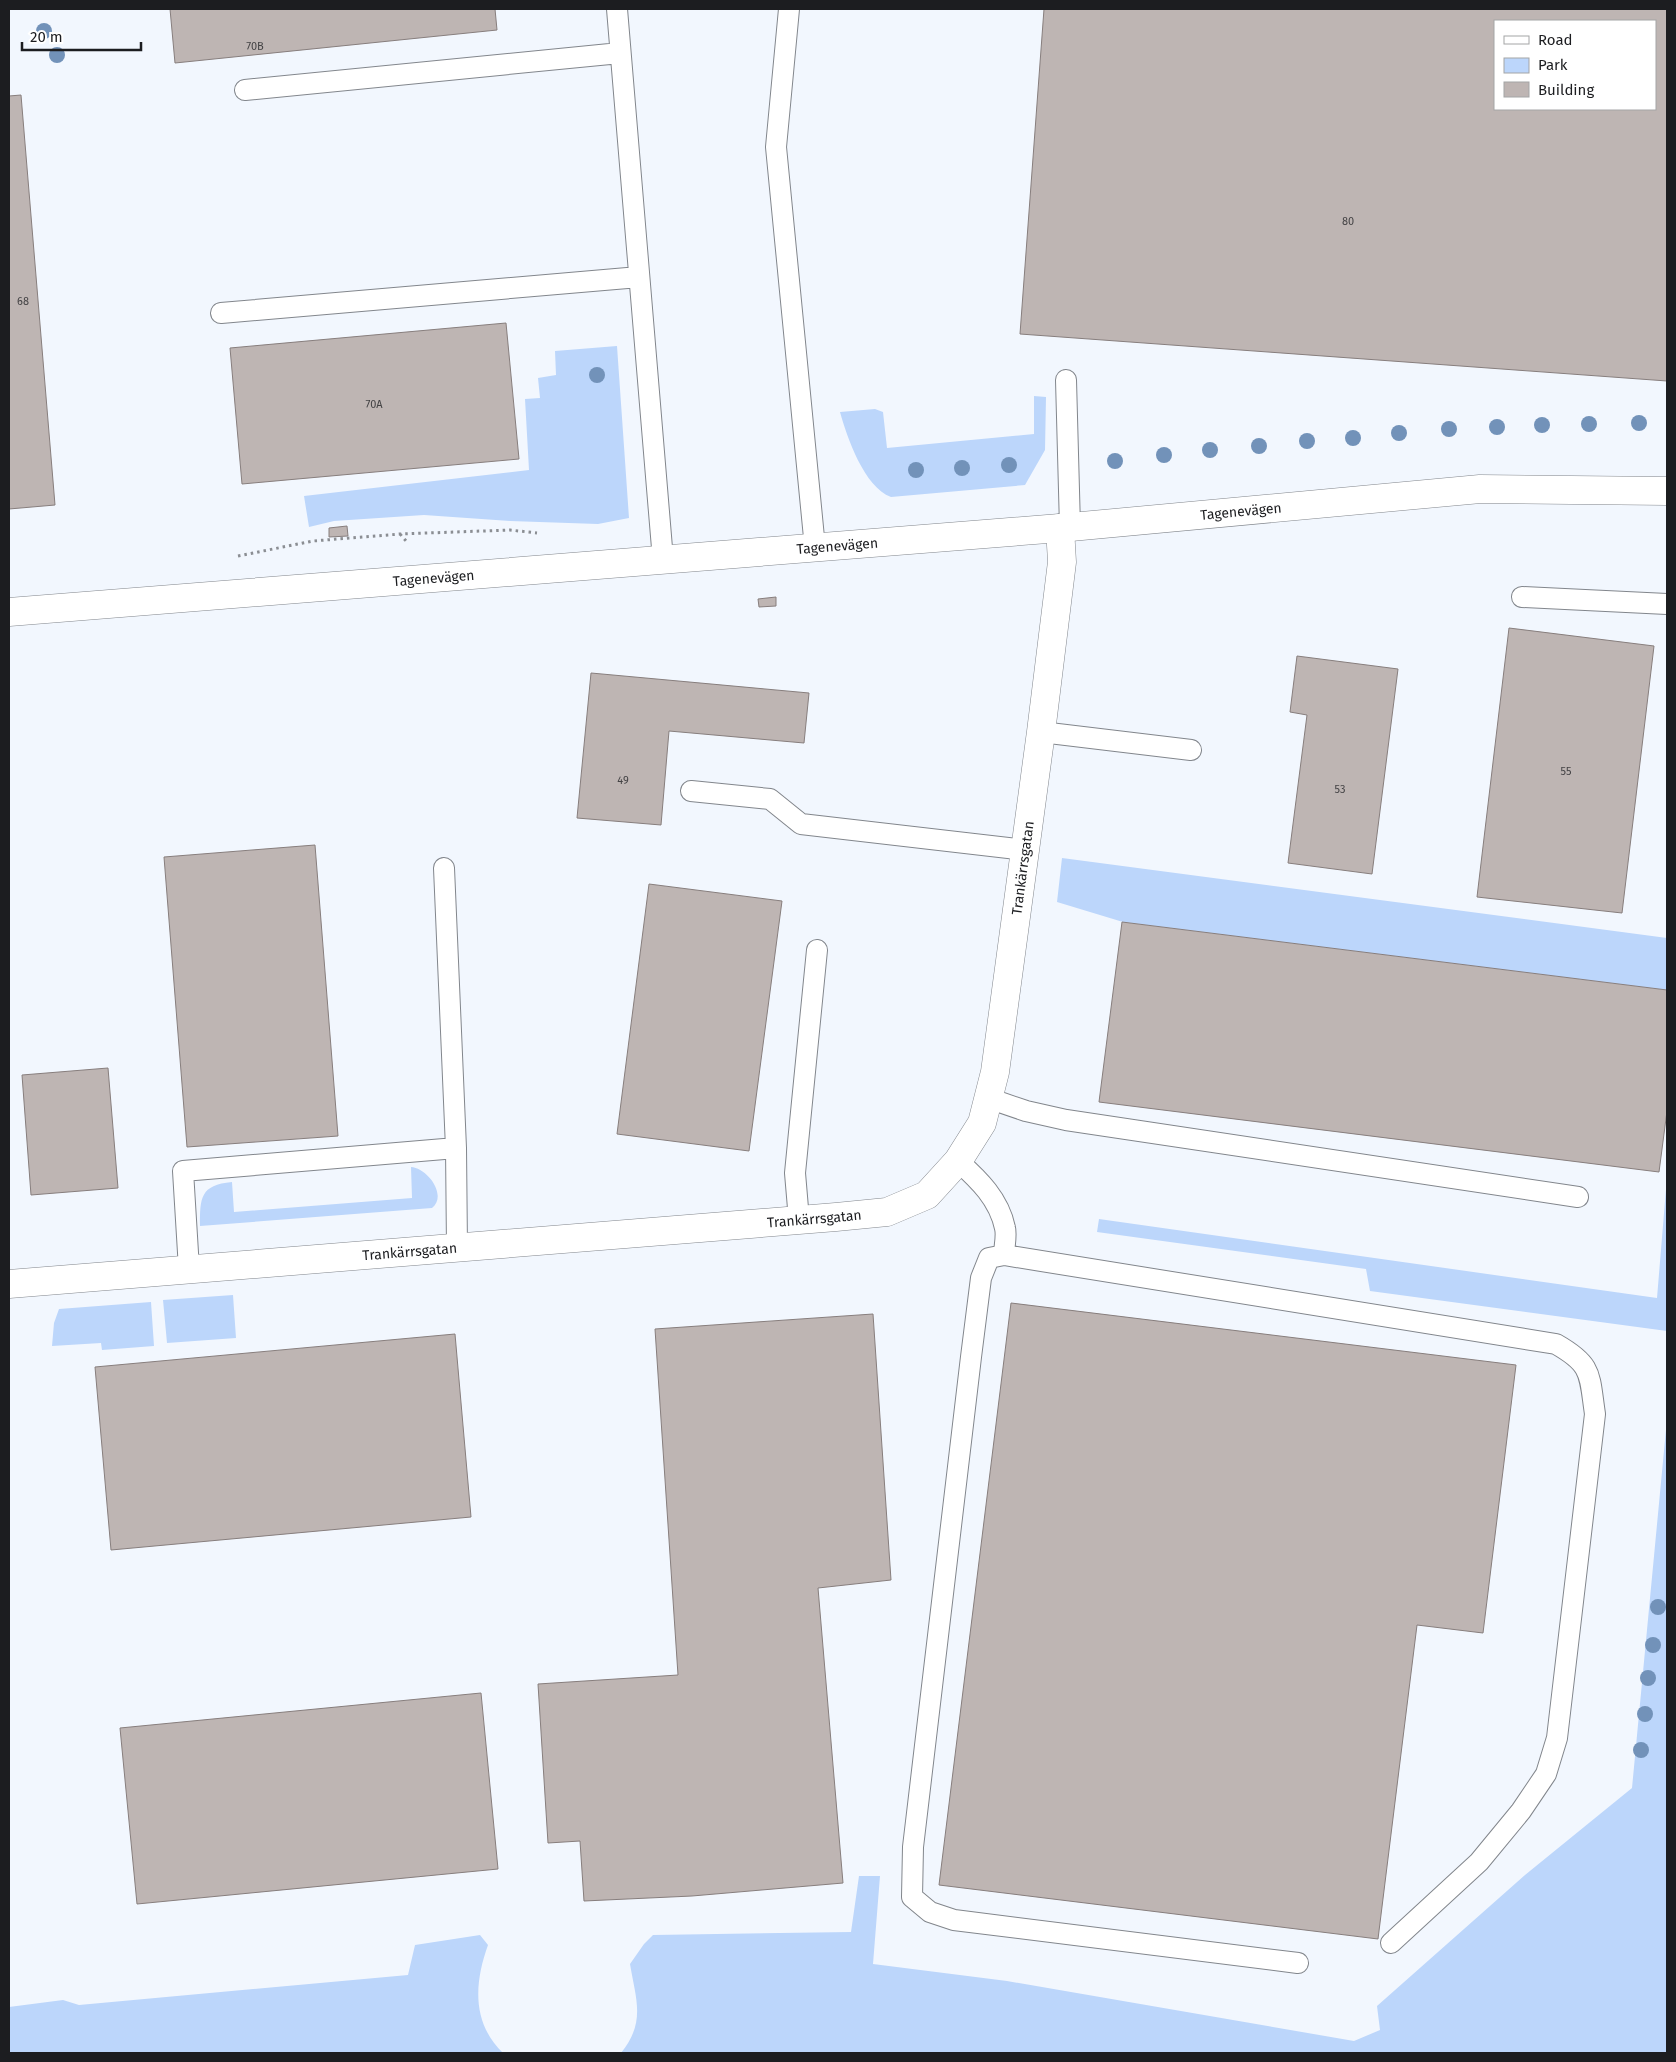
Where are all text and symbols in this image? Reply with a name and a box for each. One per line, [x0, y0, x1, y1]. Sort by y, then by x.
scale bar [22, 20, 141, 52]
legend [1494, 20, 1656, 110]
text: 20 m [30, 28, 63, 46]
text: Road [1538, 31, 1573, 49]
house number: 70B [246, 40, 264, 53]
text: Park [1538, 56, 1568, 74]
text: Building [1538, 81, 1594, 99]
house number: 80 [1342, 215, 1354, 228]
house number: 68 [17, 295, 29, 308]
house number: 70A [365, 398, 383, 411]
street label: Tagenevägen [1200, 499, 1282, 524]
street label: Tagenevägen [796, 535, 879, 558]
street label: Tagenevägen [392, 567, 475, 590]
house number: 55 [1561, 765, 1572, 778]
house number: 49 [617, 774, 629, 787]
house number: 53 [1335, 783, 1345, 796]
street label: Trankärrsgatan [1008, 820, 1038, 916]
street label: Trankärrsgatan [766, 1207, 862, 1232]
street label: Trankärrsgatan [362, 1240, 458, 1264]

